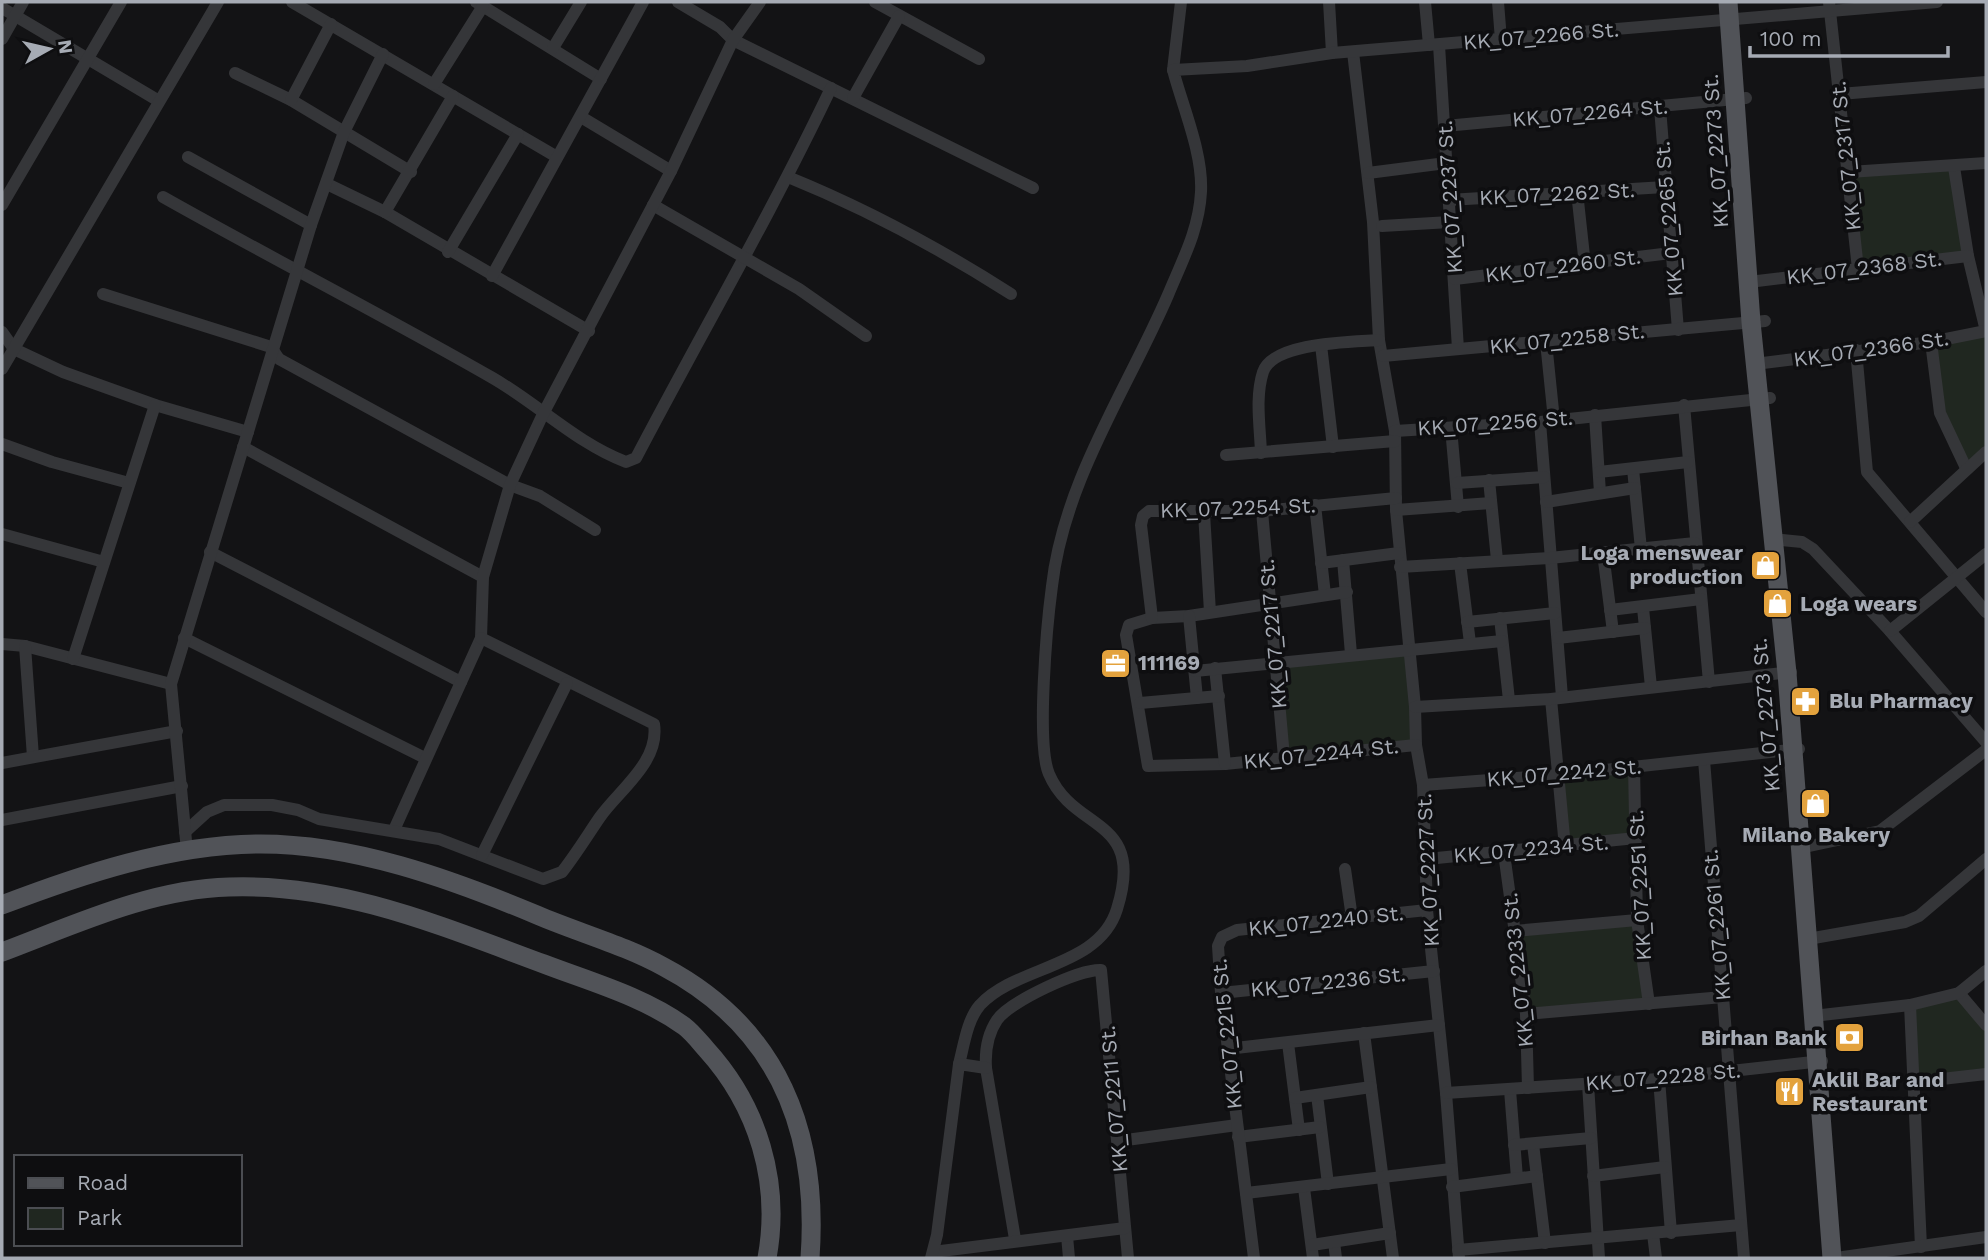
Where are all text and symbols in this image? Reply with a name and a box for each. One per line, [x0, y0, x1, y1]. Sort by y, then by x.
north arrow [14, 14, 84, 84]
scale bar [1750, 14, 1948, 58]
street label: KK_07_2266 St. [1462, 16, 1620, 55]
text: 100 m [1760, 26, 1822, 51]
text: N [53, 38, 78, 55]
street label: KK_07_2273 St. [1698, 73, 1733, 229]
street label: KK_07_2317 St. [1825, 80, 1866, 232]
street label: KK_07_2264 St. [1511, 93, 1669, 132]
street label: KK_07_2237 St. [1432, 120, 1467, 274]
street label: KK_07_2265 St. [1649, 140, 1688, 298]
street label: KK_07_2262 St. [1478, 177, 1635, 210]
street label: KK_07_2260 St. [1484, 244, 1642, 287]
street label: KK_07_2368 St. [1785, 246, 1943, 289]
street label: KK_07_2258 St. [1488, 318, 1646, 359]
street label: KK_07_2366 St. [1792, 325, 1950, 372]
street label: KK_07_2256 St. [1416, 405, 1574, 440]
street label: KK_07_2254 St. [1160, 492, 1316, 523]
place label: Loga menswear production [1580, 540, 1743, 589]
shop icon: Loga menswear production [1749, 548, 1783, 582]
street label: KK_07_2217 St. [1254, 558, 1292, 710]
shop icon: Loga wears [1760, 587, 1794, 621]
place label: Loga wears [1800, 591, 1917, 616]
street label: KK_07_2273 St. [1746, 637, 1785, 793]
office icon: 111169 [1098, 646, 1132, 680]
place label: 111169 [1138, 650, 1200, 675]
pharmacy icon: Blu Pharmacy [1789, 684, 1823, 718]
place label: Blu Pharmacy [1829, 688, 1973, 713]
street label: KK_07_2244 St. [1242, 733, 1400, 774]
street label: KK_07_2242 St. [1485, 753, 1642, 792]
shop icon: Milano Bakery [1799, 786, 1833, 820]
street label: KK_07_2227 St. [1411, 793, 1444, 948]
street label: KK_07_2251 St. [1623, 809, 1656, 961]
place label: Milano Bakery [1742, 822, 1890, 847]
street label: KK_07_2234 St. [1452, 829, 1610, 868]
street label: KK_07_2261 St. [1697, 848, 1736, 1002]
street label: KK_07_2233 St. [1497, 891, 1538, 1049]
street label: KK_07_2240 St. [1247, 900, 1405, 941]
street label: KK_07_2215 St. [1206, 958, 1247, 1111]
street label: KK_07_2236 St. [1249, 961, 1407, 1002]
bank icon: Birhan Bank [1833, 1021, 1867, 1055]
street label: KK_07_2211 St. [1095, 1025, 1132, 1173]
place label: Birhan Bank [1701, 1025, 1828, 1050]
street label: KK_07_2228 St. [1584, 1057, 1742, 1096]
place label: Aklil Bar and Restaurant [1812, 1067, 1944, 1116]
restaurant icon: Aklil Bar and Restaurant [1772, 1075, 1806, 1109]
legend [14, 1155, 242, 1246]
text: Road [77, 1170, 128, 1195]
text: Park [77, 1205, 122, 1230]

